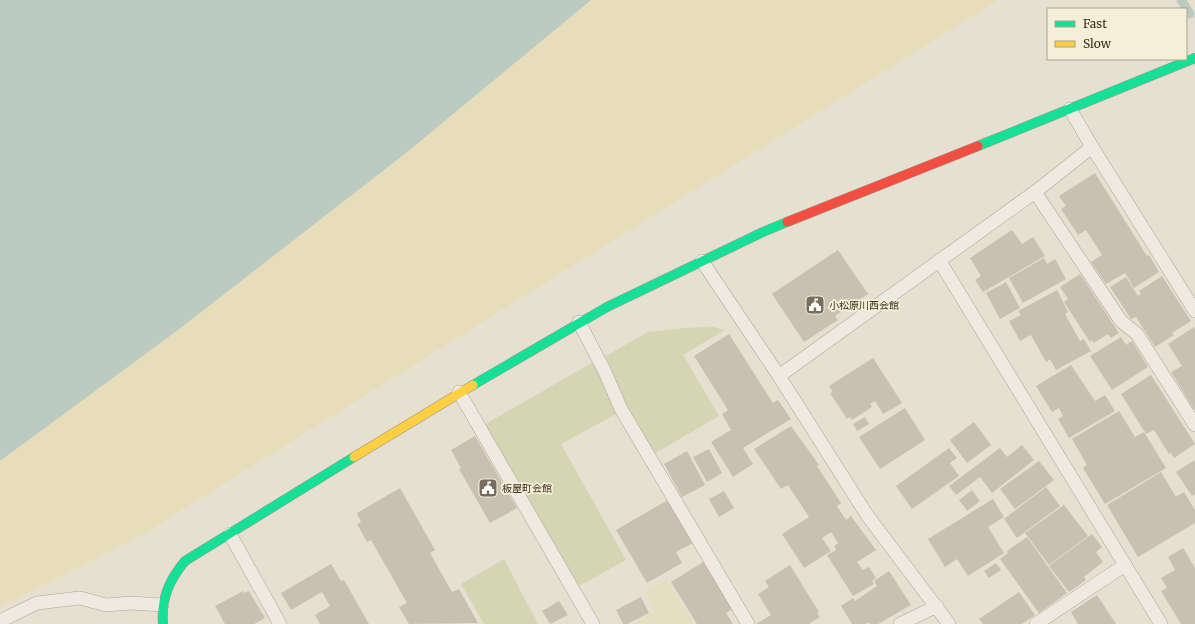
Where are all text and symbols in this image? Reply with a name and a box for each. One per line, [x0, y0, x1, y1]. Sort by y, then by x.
legend [1047, 8, 1187, 60]
text: Fast [1083, 16, 1107, 31]
text: Slow [1083, 36, 1112, 51]
public building icon: 小松原川西会館 [804, 294, 826, 316]
place label: 小松原川西会館 [829, 299, 899, 312]
public building icon: 板屋町会館 [477, 477, 499, 499]
place label: 板屋町会館 [502, 482, 552, 495]

